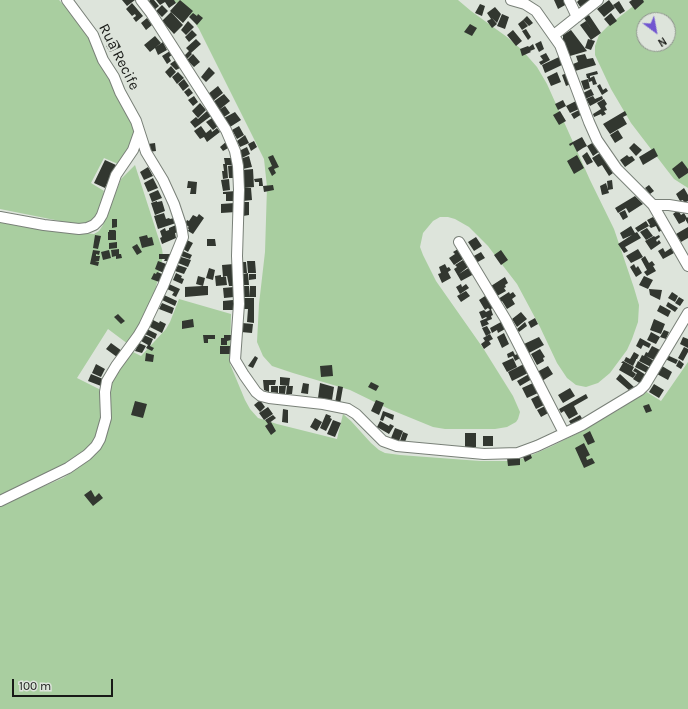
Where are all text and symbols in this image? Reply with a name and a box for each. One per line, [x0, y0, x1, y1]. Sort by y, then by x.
north arrow [636, 12, 676, 52]
street label: Rua Recife [95, 21, 143, 93]
text: N [655, 34, 669, 49]
scale bar [14, 671, 115, 697]
text: 100 m [19, 679, 51, 693]

